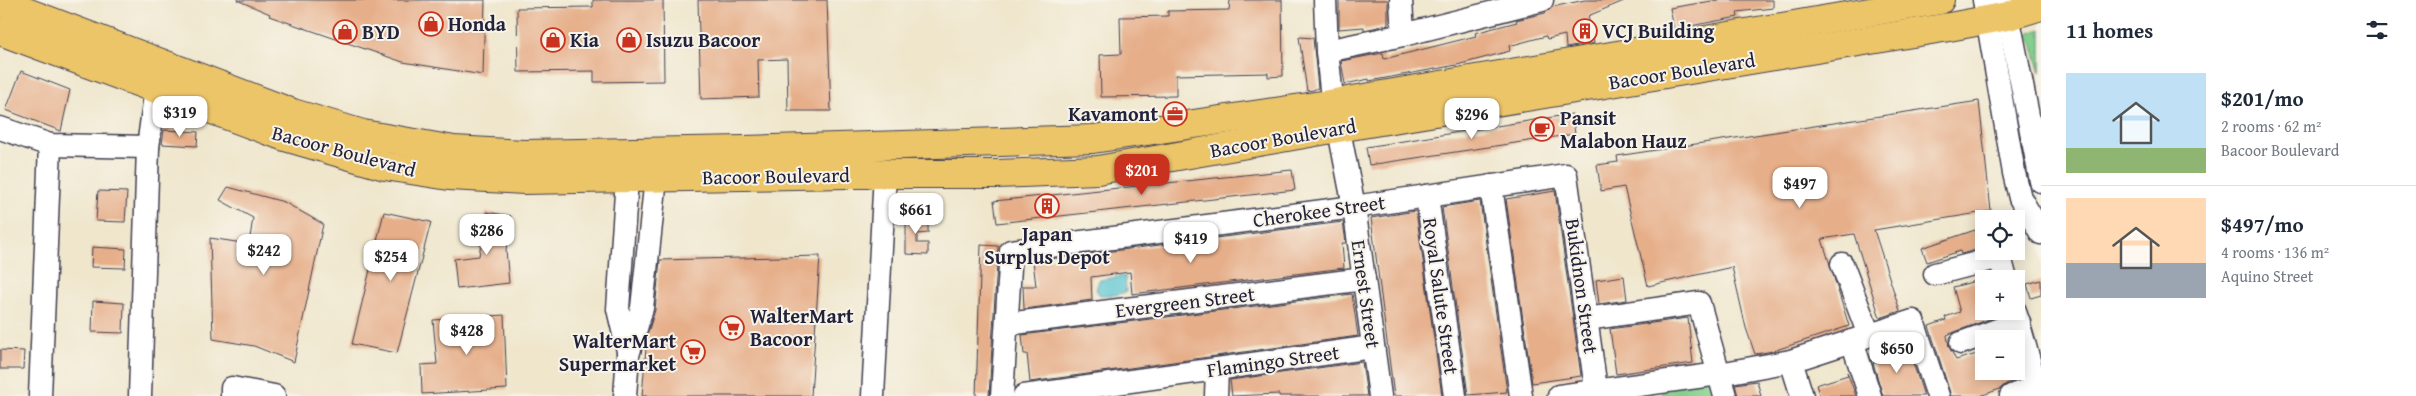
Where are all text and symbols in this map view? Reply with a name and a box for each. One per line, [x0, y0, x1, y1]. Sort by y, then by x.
place label: Honda [448, 9, 507, 38]
shop icon: Honda [418, 11, 444, 37]
text: 11 homes [2066, 15, 2153, 46]
place label: VCJ Building [1602, 16, 1715, 45]
icon: filters [2363, 16, 2391, 44]
place label: BYD [362, 17, 400, 46]
building icon: VCJ Building [1572, 18, 1598, 44]
shop icon: BYD [332, 19, 358, 45]
place label: Kia [570, 25, 600, 54]
place label: Isuzu Bacoor [646, 25, 761, 54]
shop icon: Kia [540, 27, 566, 53]
shop icon: Isuzu Bacoor [616, 27, 642, 53]
street label: Bacoor Boulevard [1607, 45, 1758, 96]
text: $201/mo [2221, 83, 2304, 114]
icon: home [2106, 93, 2166, 153]
pin: $319 [150, 96, 210, 138]
pin: $296 [1442, 98, 1502, 140]
place label: Kavamont [1068, 99, 1158, 128]
text: $319 [163, 100, 197, 124]
office icon: Kavamont [1162, 101, 1188, 127]
text: $296 [1455, 102, 1489, 126]
place label: Pansit Malabon Hauz [1560, 103, 1687, 155]
street label: Bacoor Boulevard [1208, 110, 1359, 165]
text: 2 rooms · 62 m² [2221, 114, 2321, 138]
cafe icon: Pansit Malabon Hauz [1529, 116, 1555, 142]
street label: Bacoor Boulevard [269, 117, 420, 184]
text: Bacoor Boulevard [2221, 138, 2339, 162]
pin: $201 [1112, 154, 1172, 196]
text: $201 [1125, 158, 1159, 182]
street label: Bacoor Boulevard [702, 160, 850, 191]
pin: $497 [1770, 166, 1830, 209]
text: $497 [1783, 171, 1817, 195]
street label: Cherokee Street [1251, 187, 1387, 234]
pin: $661 [886, 192, 946, 235]
building icon: Japan Surplus Depot [1034, 193, 1060, 219]
text: $661 [899, 197, 933, 221]
text: $497/mo [2221, 209, 2304, 240]
map controls [1975, 210, 2025, 380]
button: locate [1975, 210, 2025, 260]
pin: $286 [457, 214, 517, 256]
street label: Royal Salute Street [1416, 216, 1467, 376]
street label: Bukidnon Street [1559, 216, 1606, 355]
text: $286 [470, 218, 504, 242]
icon: home [2106, 218, 2166, 278]
place label: Japan Surplus Depot [984, 219, 1110, 271]
pin: $419 [1161, 222, 1221, 264]
text: $419 [1174, 226, 1208, 250]
pin: $242 [234, 234, 294, 276]
text: $242 [247, 238, 281, 262]
street label: Ernest Street [1345, 238, 1388, 350]
pin: $254 [361, 240, 421, 282]
text: 4 rooms · 136 m² [2221, 240, 2329, 264]
text: $254 [374, 244, 408, 268]
text: Aquino Street [2221, 264, 2313, 288]
button: + [1975, 270, 2025, 320]
street label: Evergreen Street [1114, 279, 1256, 324]
place label: WalterMart Bacoor [750, 301, 854, 353]
pin: $428 [437, 314, 497, 356]
supermarket icon: WalterMart Bacoor [719, 315, 745, 341]
text: $428 [450, 318, 484, 342]
place label: WalterMart Supermarket [559, 326, 676, 378]
button: − [1975, 330, 2025, 380]
pin: $650 [1867, 332, 1927, 374]
text: $650 [1880, 336, 1914, 360]
street label: Flamingo Street [1205, 337, 1341, 384]
supermarket icon: WalterMart Supermarket [680, 339, 706, 365]

